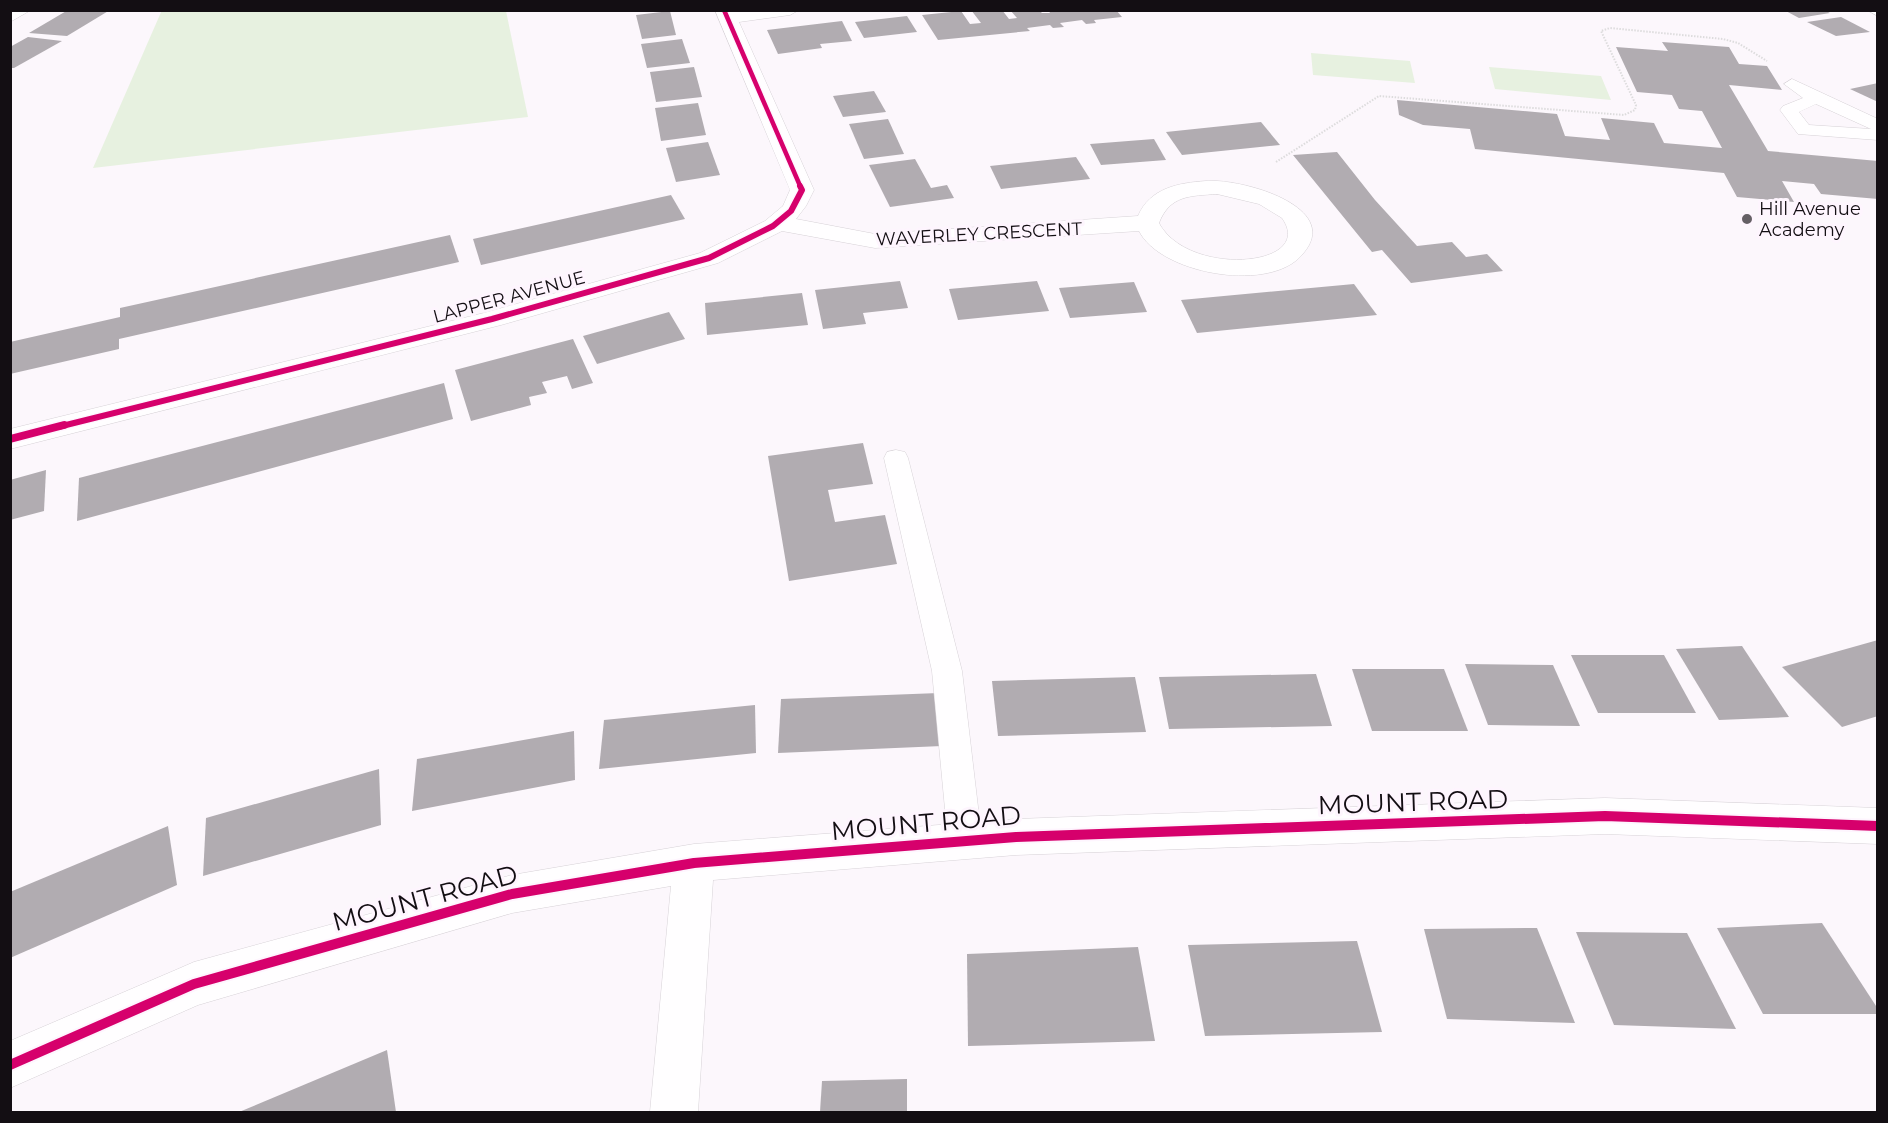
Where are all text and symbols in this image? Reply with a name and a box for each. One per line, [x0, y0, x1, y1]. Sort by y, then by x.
place label: Hill Avenue Academy [1759, 198, 1861, 241]
marker: Hill Avenue Academy [1740, 212, 1754, 226]
street label: WAVERLEY CRESCENT [875, 218, 1083, 250]
street label: LAPPER AVENUE [431, 266, 587, 328]
street label: MOUNT ROAD [1317, 783, 1509, 821]
street label: MOUNT ROAD [830, 799, 1022, 847]
street label: MOUNT ROAD [329, 858, 521, 938]

